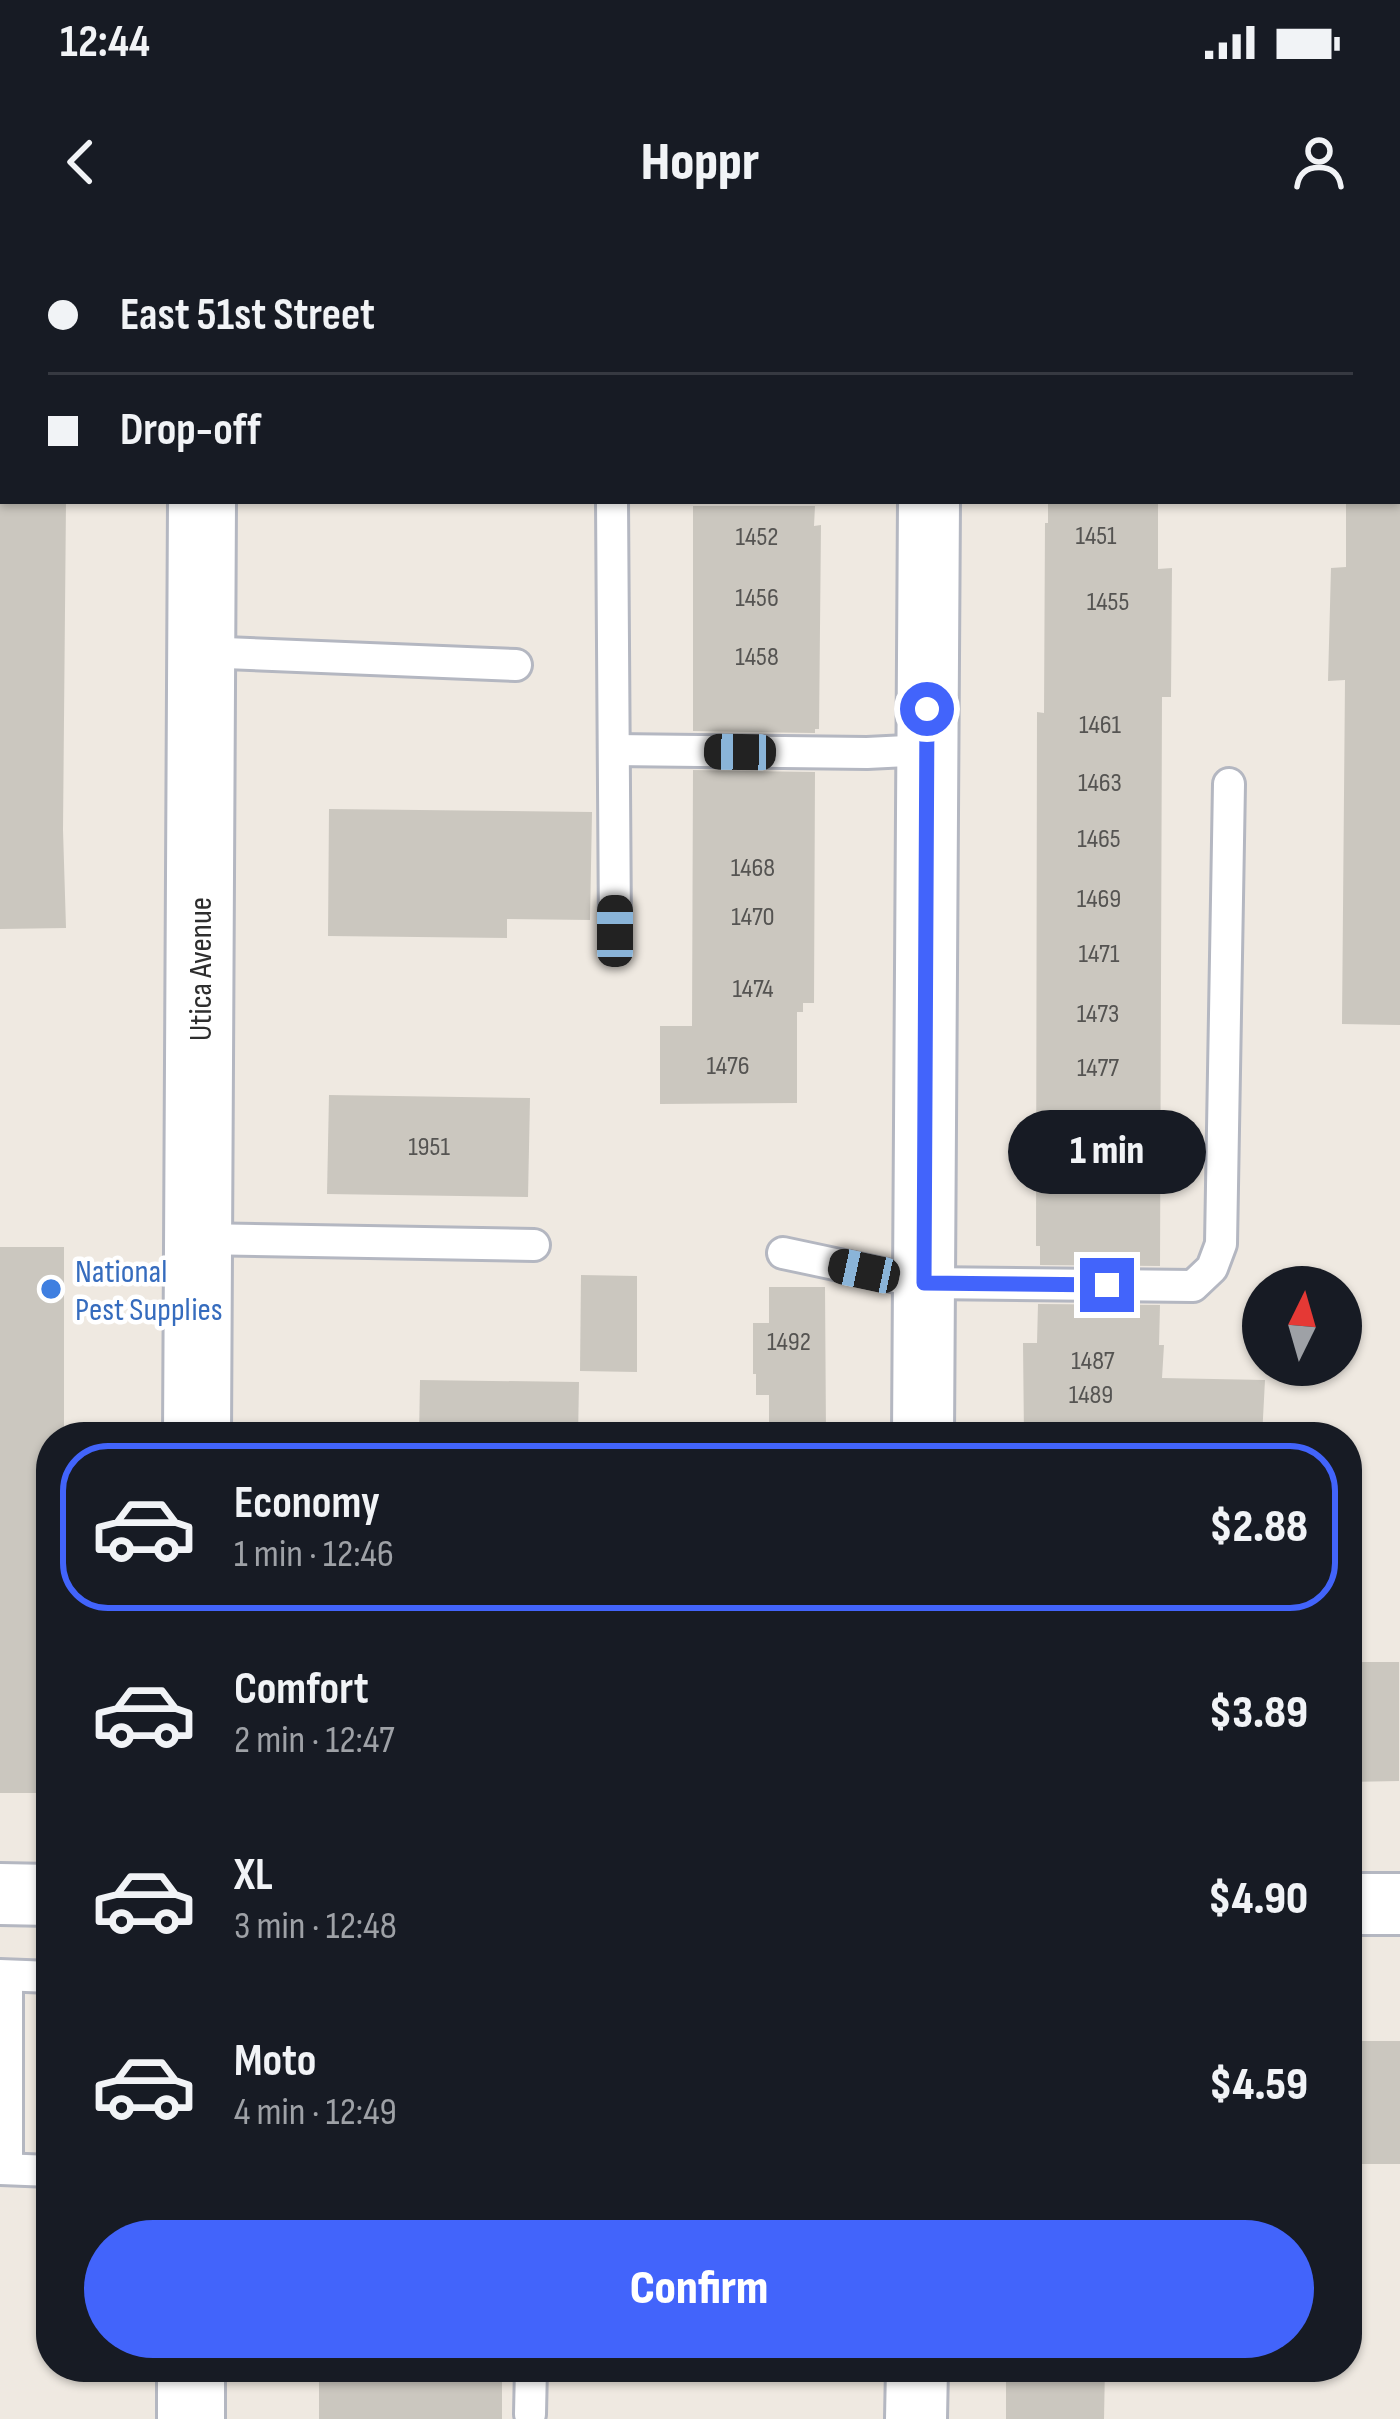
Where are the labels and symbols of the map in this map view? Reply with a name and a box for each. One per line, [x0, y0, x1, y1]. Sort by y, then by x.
house number: 1451 [1075, 520, 1117, 552]
house number: 1452 [736, 521, 778, 553]
house number: 1456 [735, 582, 779, 614]
house number: 1455 [1087, 586, 1129, 618]
house number: 1458 [735, 641, 779, 673]
route start [900, 682, 954, 736]
house number: 1461 [1079, 709, 1122, 741]
car [704, 733, 776, 771]
house number: 1463 [1078, 767, 1122, 799]
house number: 1465 [1077, 823, 1121, 855]
house number: 1468 [731, 852, 775, 884]
house number: 1469 [1077, 883, 1121, 915]
car [597, 895, 633, 967]
street label: Utica Avenue [181, 897, 221, 1041]
house number: 1470 [731, 901, 775, 933]
house number: 1471 [1079, 938, 1120, 970]
house number: 1474 [732, 973, 774, 1005]
house number: 1473 [1077, 998, 1119, 1030]
house number: 1476 [706, 1050, 750, 1082]
house number: 1477 [1077, 1052, 1119, 1084]
callout: 1 min [1008, 1111, 1206, 1195]
house number: 1951 [408, 1131, 450, 1163]
car [825, 1246, 903, 1296]
place label: National Pest Supplies [75, 1252, 223, 1330]
route end [1080, 1258, 1134, 1312]
north arrow [1242, 1266, 1362, 1386]
marker: National Pest Supplies [38, 1276, 64, 1302]
house number: 1492 [767, 1326, 811, 1358]
house number: 1487 [1071, 1345, 1115, 1377]
house number: 1489 [1069, 1379, 1113, 1411]

